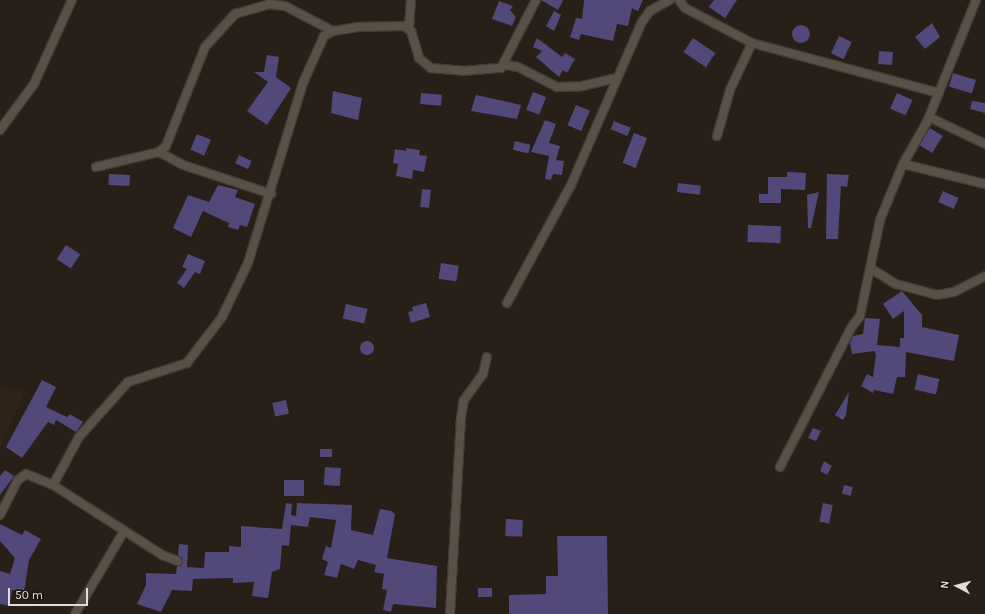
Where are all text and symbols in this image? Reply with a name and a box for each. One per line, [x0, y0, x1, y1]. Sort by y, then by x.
north arrow [937, 566, 977, 606]
scale bar [10, 580, 90, 606]
text: N [938, 580, 951, 589]
text: 50 m [15, 588, 43, 602]

